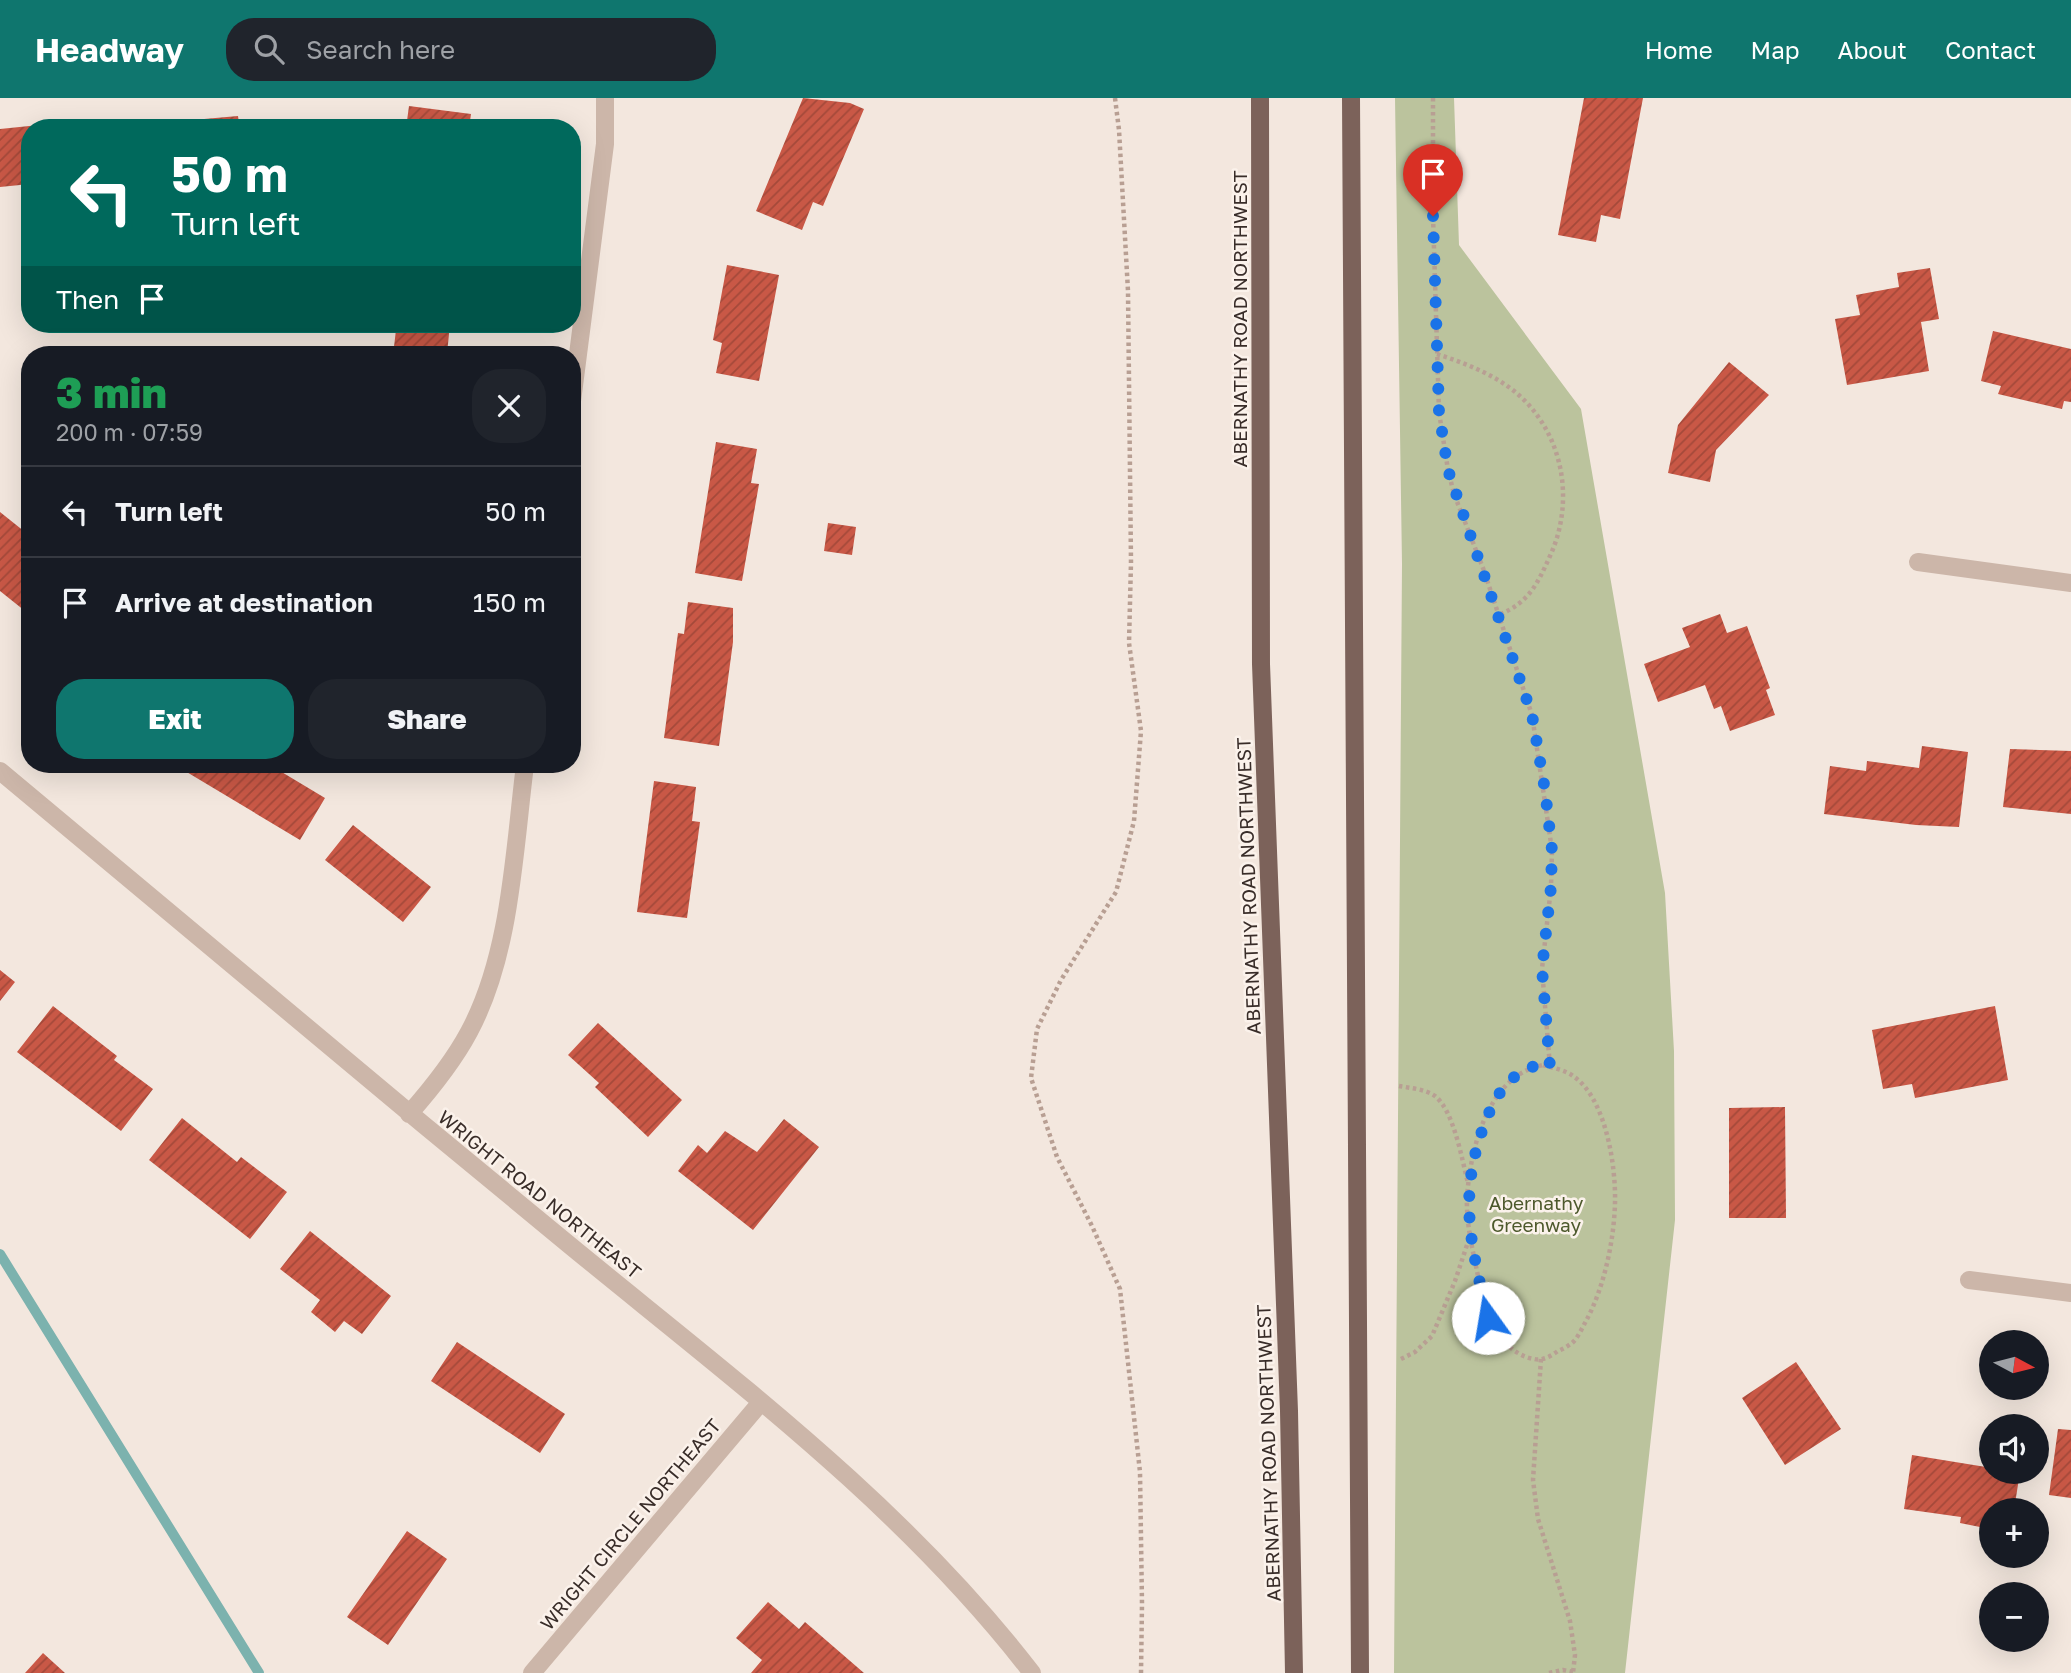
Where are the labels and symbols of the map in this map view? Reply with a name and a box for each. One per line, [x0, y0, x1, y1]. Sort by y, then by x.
pin [1403, 144, 1463, 216]
street label: ABERNATHY ROAD NORTHWEST [1228, 170, 1251, 468]
street label: ABERNATHY ROAD NORTHWEST [1231, 737, 1265, 1035]
street label: WRIGHT ROAD NORTHEAST [434, 1105, 646, 1283]
park label: Abernathy Greenway [1489, 1191, 1584, 1236]
position arrow [1451, 1281, 1525, 1355]
street label: ABERNATHY ROAD NORTHWEST [1251, 1304, 1285, 1602]
north arrow [1979, 1330, 2049, 1400]
street label: WRIGHT CIRCLE NORTHEAST [535, 1414, 725, 1634]

